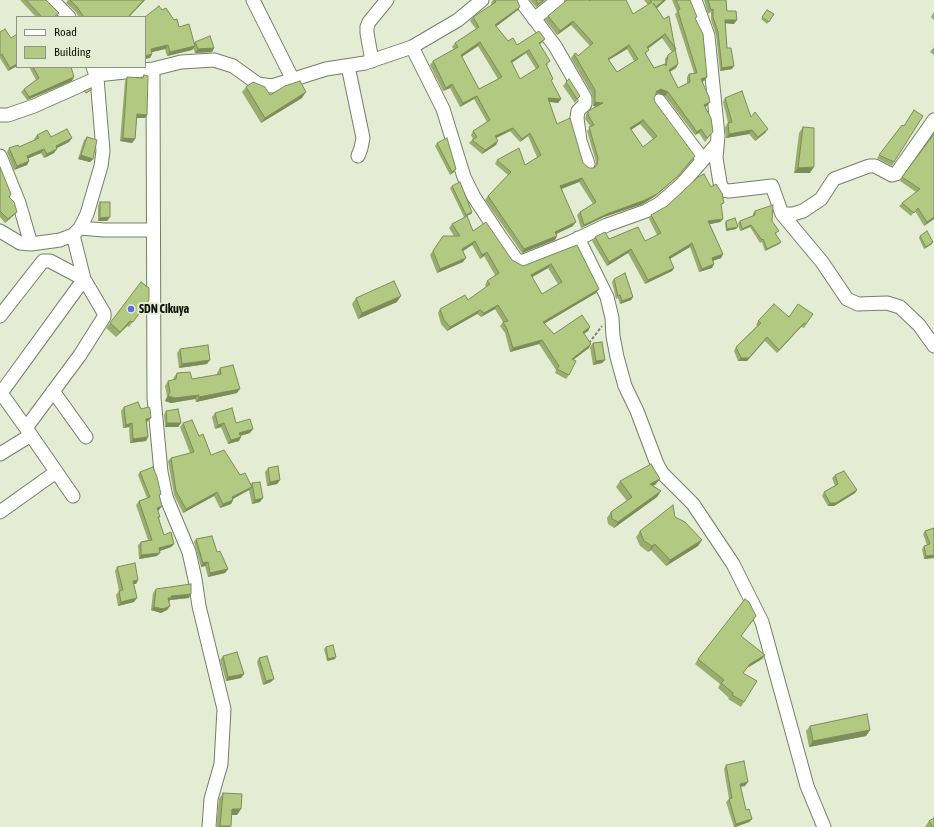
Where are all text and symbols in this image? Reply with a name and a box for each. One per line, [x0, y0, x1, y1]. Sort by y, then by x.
legend [16, 16, 146, 68]
text: Road [54, 25, 77, 39]
text: Building [54, 45, 91, 59]
place label: SDN Cikuya [139, 302, 189, 316]
marker: SDN Cikuya [126, 304, 136, 314]

